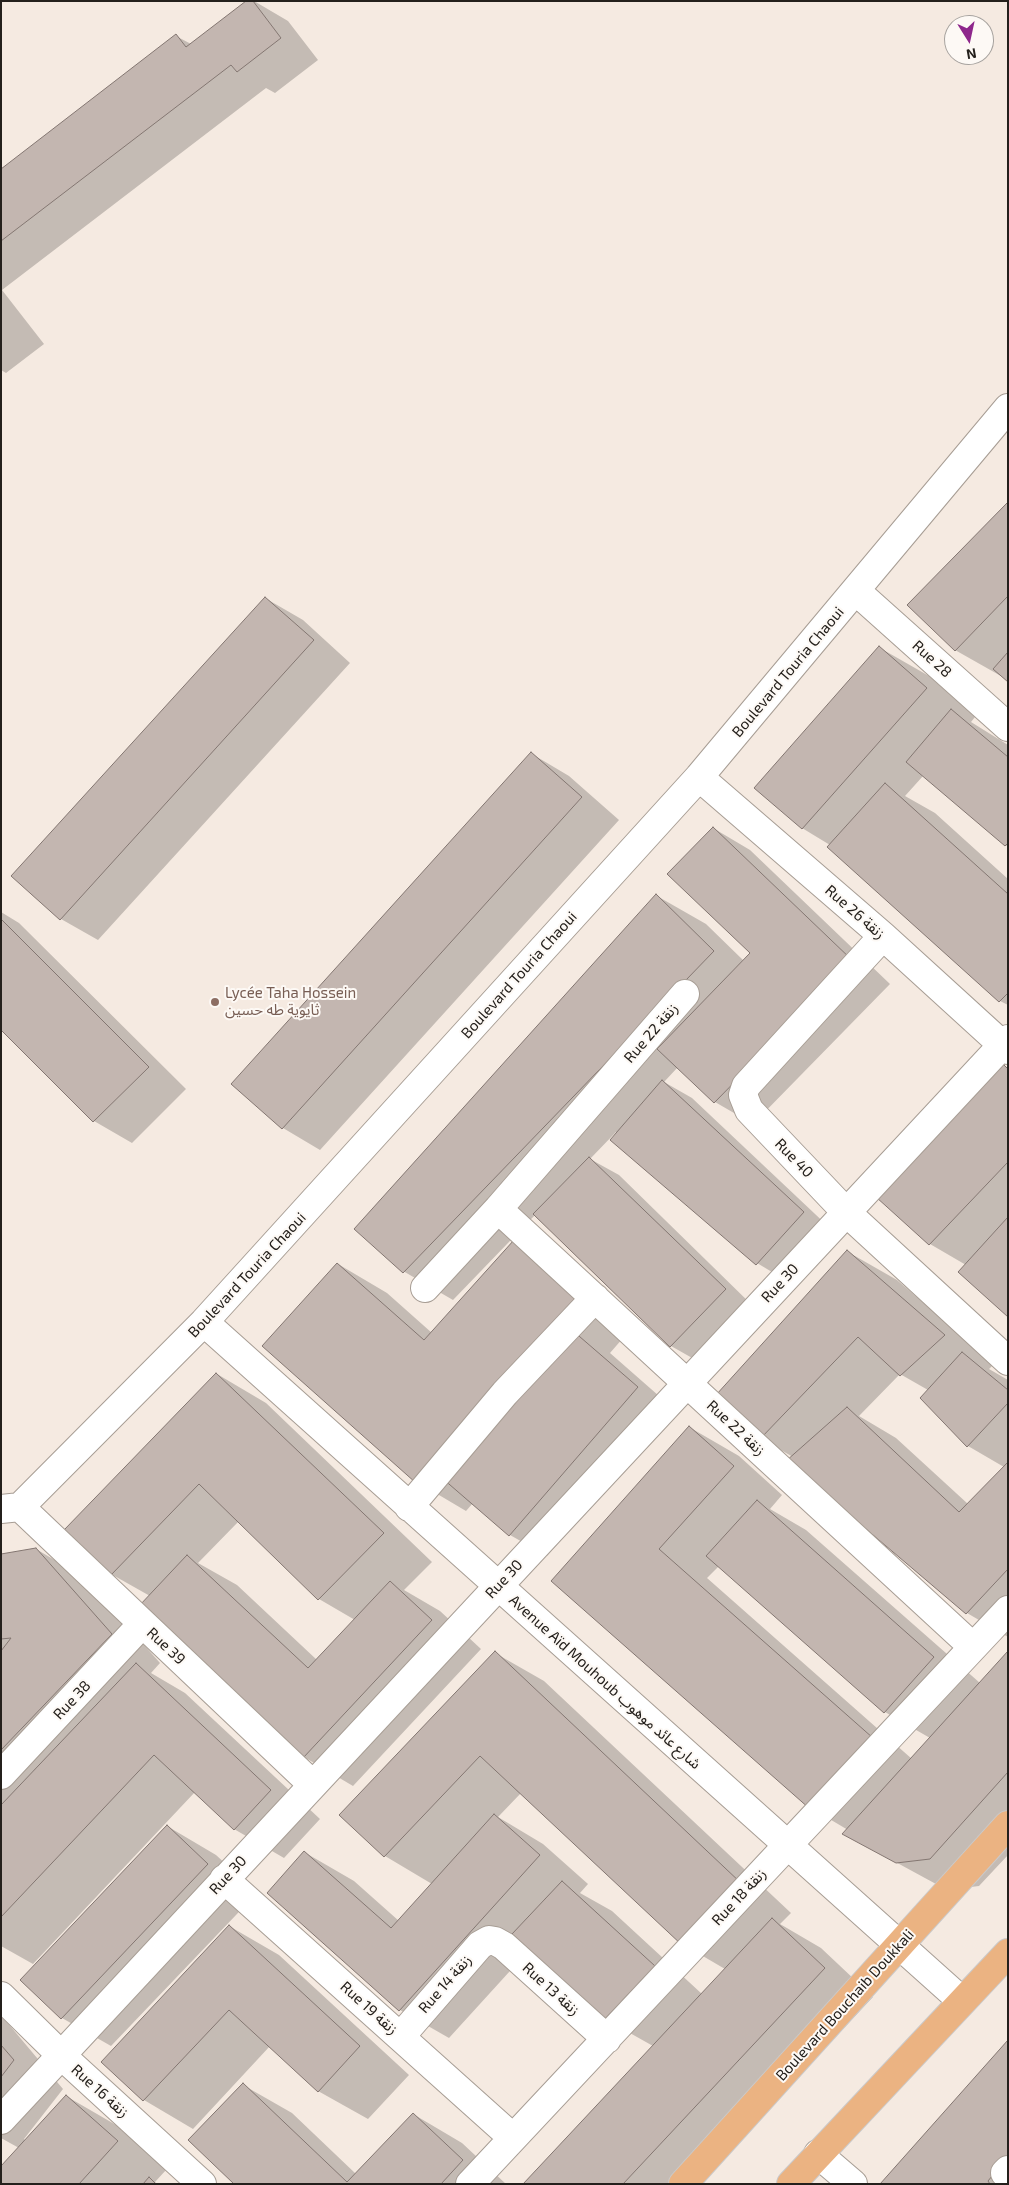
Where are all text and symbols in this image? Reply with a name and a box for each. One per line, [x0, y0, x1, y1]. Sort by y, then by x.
north arrow [944, 15, 994, 65]
text: N [965, 45, 978, 64]
street label: Boulevard Touria Chaoui [728, 603, 848, 741]
street label: Rue 28 [909, 637, 955, 681]
street label: Rue 26 زنقة [821, 881, 889, 943]
street label: Boulevard Touria Chaoui [457, 908, 581, 1042]
place label: Lycée Taha Hossein ثايوية طه حسين [225, 984, 356, 1019]
marker: Lycée Taha Hossein ثايوية طه حسين [209, 996, 221, 1008]
street label: Rue 22 زنقة [620, 999, 682, 1067]
street label: Rue 40 [771, 1135, 817, 1181]
street label: Boulevard Touria Chaoui [184, 1209, 310, 1341]
street label: Rue 30 [758, 1260, 802, 1306]
street label: Rue 22 زنقة [703, 1396, 769, 1460]
street label: Rue 30 [482, 1556, 526, 1602]
street label: Avenue Aïd Mouhoub شارع عائد موهوب [505, 1591, 705, 1773]
street label: Rue 39 [143, 1624, 189, 1668]
street label: Rue 38 [50, 1677, 94, 1723]
street label: Rue 30 [206, 1852, 250, 1898]
street label: Rue 18 زنقة [708, 1865, 770, 1929]
street label: Boulevard Bouchaib Doukkali [772, 1926, 918, 2084]
street label: Rue 14 زنقة [415, 1951, 475, 2017]
street label: Rue 13 زنقة [519, 1959, 583, 2019]
street label: Rue 19 زنقة [337, 1978, 401, 2038]
street label: Rue 16 زنقة [68, 2061, 132, 2121]

